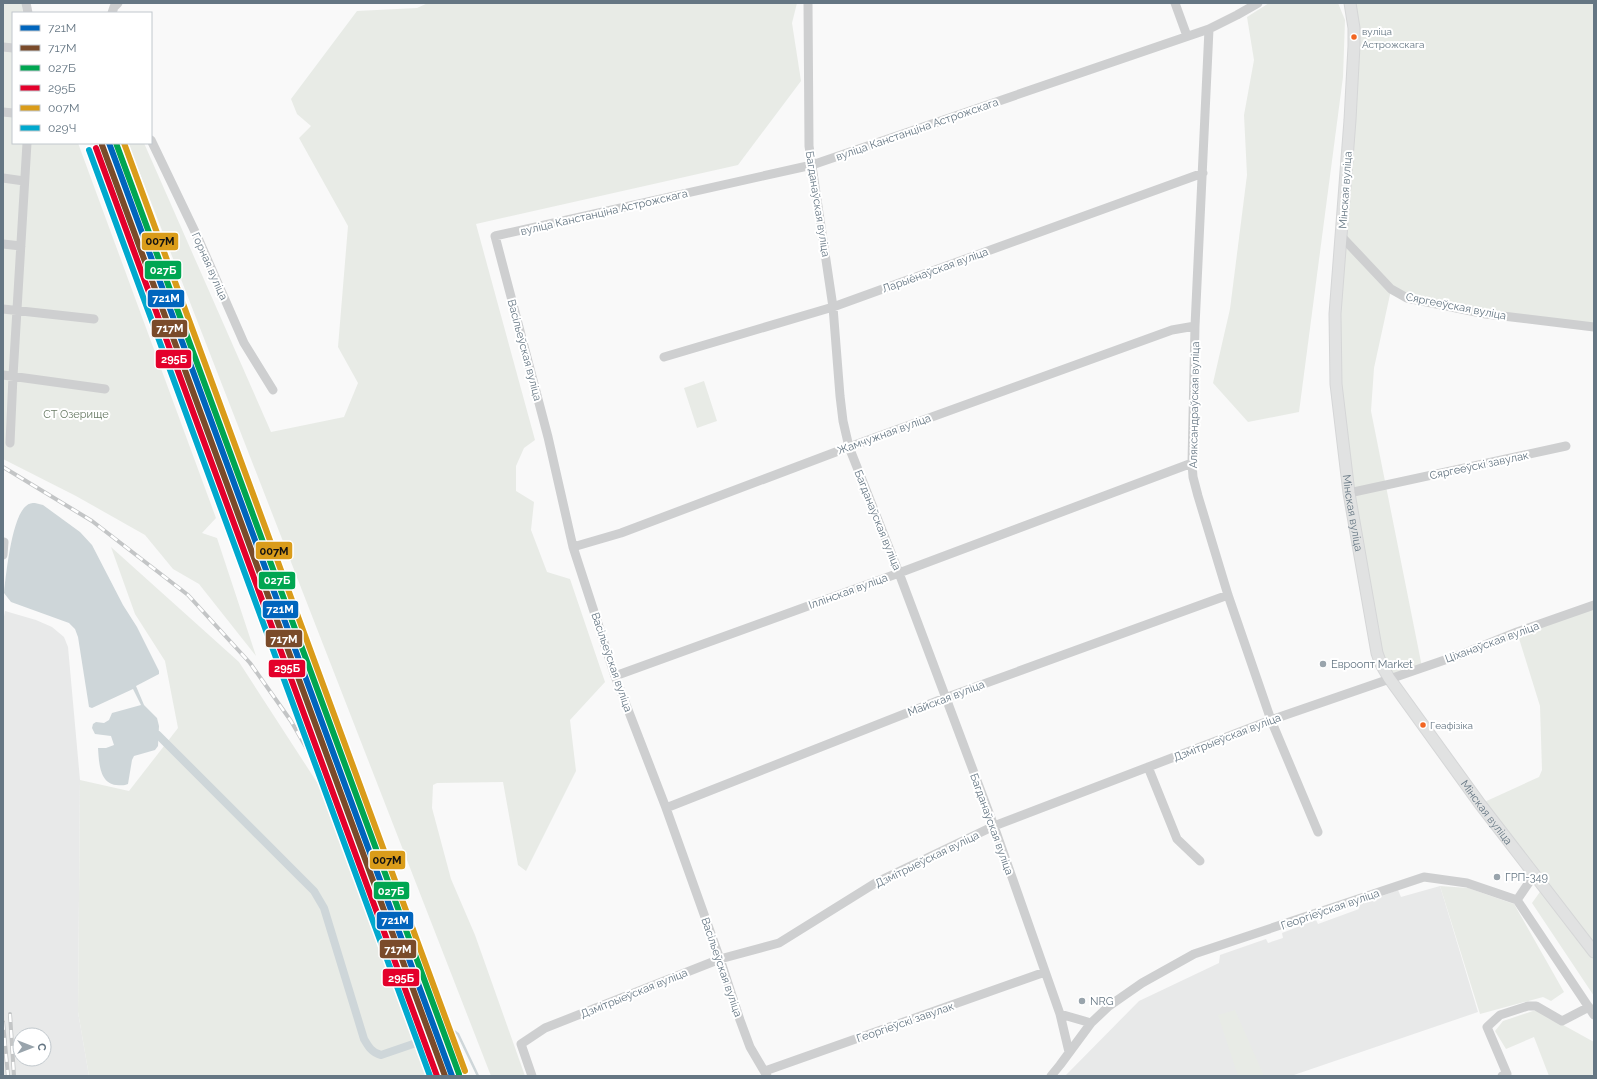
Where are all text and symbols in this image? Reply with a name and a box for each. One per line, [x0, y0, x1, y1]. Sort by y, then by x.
legend [12, 12, 152, 144]
text: 721М [48, 21, 76, 35]
place label: вуліца Астрожскага [1362, 26, 1425, 50]
marker: вуліца Астрожскага [1349, 32, 1359, 42]
text: 717М [48, 41, 76, 55]
text: 027Б [48, 61, 76, 75]
text: 295Б [48, 81, 76, 95]
street label: вуліца Канстанціна Астрожскага [834, 95, 1000, 163]
text: 007М [48, 101, 80, 115]
text: 029Ч [48, 121, 76, 135]
street label: Багданаўская вуліца [803, 150, 832, 258]
street label: Мінская вуліца [1336, 151, 1355, 229]
street label: вуліца Канстанціна Астрожскага [519, 187, 689, 238]
street label: Горная вуліца [189, 230, 230, 302]
line badge: 007М [141, 232, 179, 251]
text: 007М [145, 235, 175, 248]
street label: Ларыёнаўская вуліца [880, 245, 990, 296]
line badge: 027Б [144, 260, 182, 280]
text: 027Б [150, 264, 177, 277]
line badge: 721М [147, 289, 185, 308]
street label: Сяргееўская вуліца [1405, 290, 1507, 323]
text: 721М [152, 292, 180, 305]
street label: Васільеўская вуліца [505, 298, 544, 402]
line badge: 717М [151, 319, 188, 338]
text: 717М [156, 322, 184, 335]
street label: Аляксандраўская вуліца [1187, 341, 1202, 469]
line badge: 295Б [155, 349, 192, 369]
text: 295Б [161, 353, 188, 366]
park label: СТ Озерище [43, 408, 109, 421]
street label: Жамчужная вуліца [836, 411, 933, 457]
street label: Сяргееўскі завулак [1428, 449, 1530, 482]
street label: Багданаўская вуліца [851, 468, 904, 572]
street label: Мінская вуліца [1340, 474, 1365, 552]
line badge: 007М [255, 541, 293, 560]
text: 007М [259, 545, 289, 558]
line badge: 027Б [258, 571, 296, 590]
street label: Іллінская вуліца [807, 571, 889, 612]
text: 027Б [264, 574, 291, 587]
line badge: 721М [262, 600, 299, 619]
text: 721М [266, 603, 294, 616]
street label: Васільеўская вуліца [588, 611, 635, 714]
street label: Ціханаўская вуліца [1443, 619, 1541, 666]
line badge: 717М [265, 629, 303, 648]
text: 717М [270, 633, 298, 646]
place label: Евроопт Market [1331, 658, 1413, 671]
line badge: 295Б [268, 659, 306, 678]
marker: Евроопт Market [1318, 659, 1328, 669]
text: 295Б [274, 662, 301, 675]
street label: Майская вуліца [906, 678, 986, 719]
street label: Дзмітрыеўская вуліца [1172, 711, 1283, 764]
marker: Геафізіка [1418, 720, 1428, 730]
place label: Геафізіка [1430, 720, 1473, 731]
street label: Багданаўская вуліца [967, 772, 1016, 877]
street label: Мінская вуліца [1458, 778, 1515, 847]
street label: Дзмітрыеўская вуліца [873, 829, 981, 890]
line badge: 007М [369, 850, 406, 870]
text: 007М [372, 854, 402, 867]
place label: ГРП-349 [1505, 871, 1548, 884]
marker: ГРП-349 [1492, 872, 1502, 882]
line badge: 027Б [373, 881, 410, 900]
text: 027Б [378, 885, 405, 898]
street label: Георгіеўская вуліца [1279, 886, 1381, 932]
line badge: 721М [376, 911, 414, 930]
text: 721М [381, 914, 409, 927]
street label: Васільеўская вуліца [698, 916, 745, 1019]
line badge: 717М [379, 939, 417, 959]
text: 717М [384, 943, 412, 956]
street label: Дзмітрыеўская вуліца [579, 966, 690, 1021]
line badge: 295Б [382, 968, 420, 987]
text: 295Б [388, 972, 415, 985]
place label: NRG [1090, 995, 1114, 1008]
marker: NRG [1077, 996, 1087, 1006]
street label: Георгіеўскі завулак [855, 1000, 956, 1045]
north arrow [12, 1027, 52, 1067]
text: С [35, 1043, 48, 1051]

